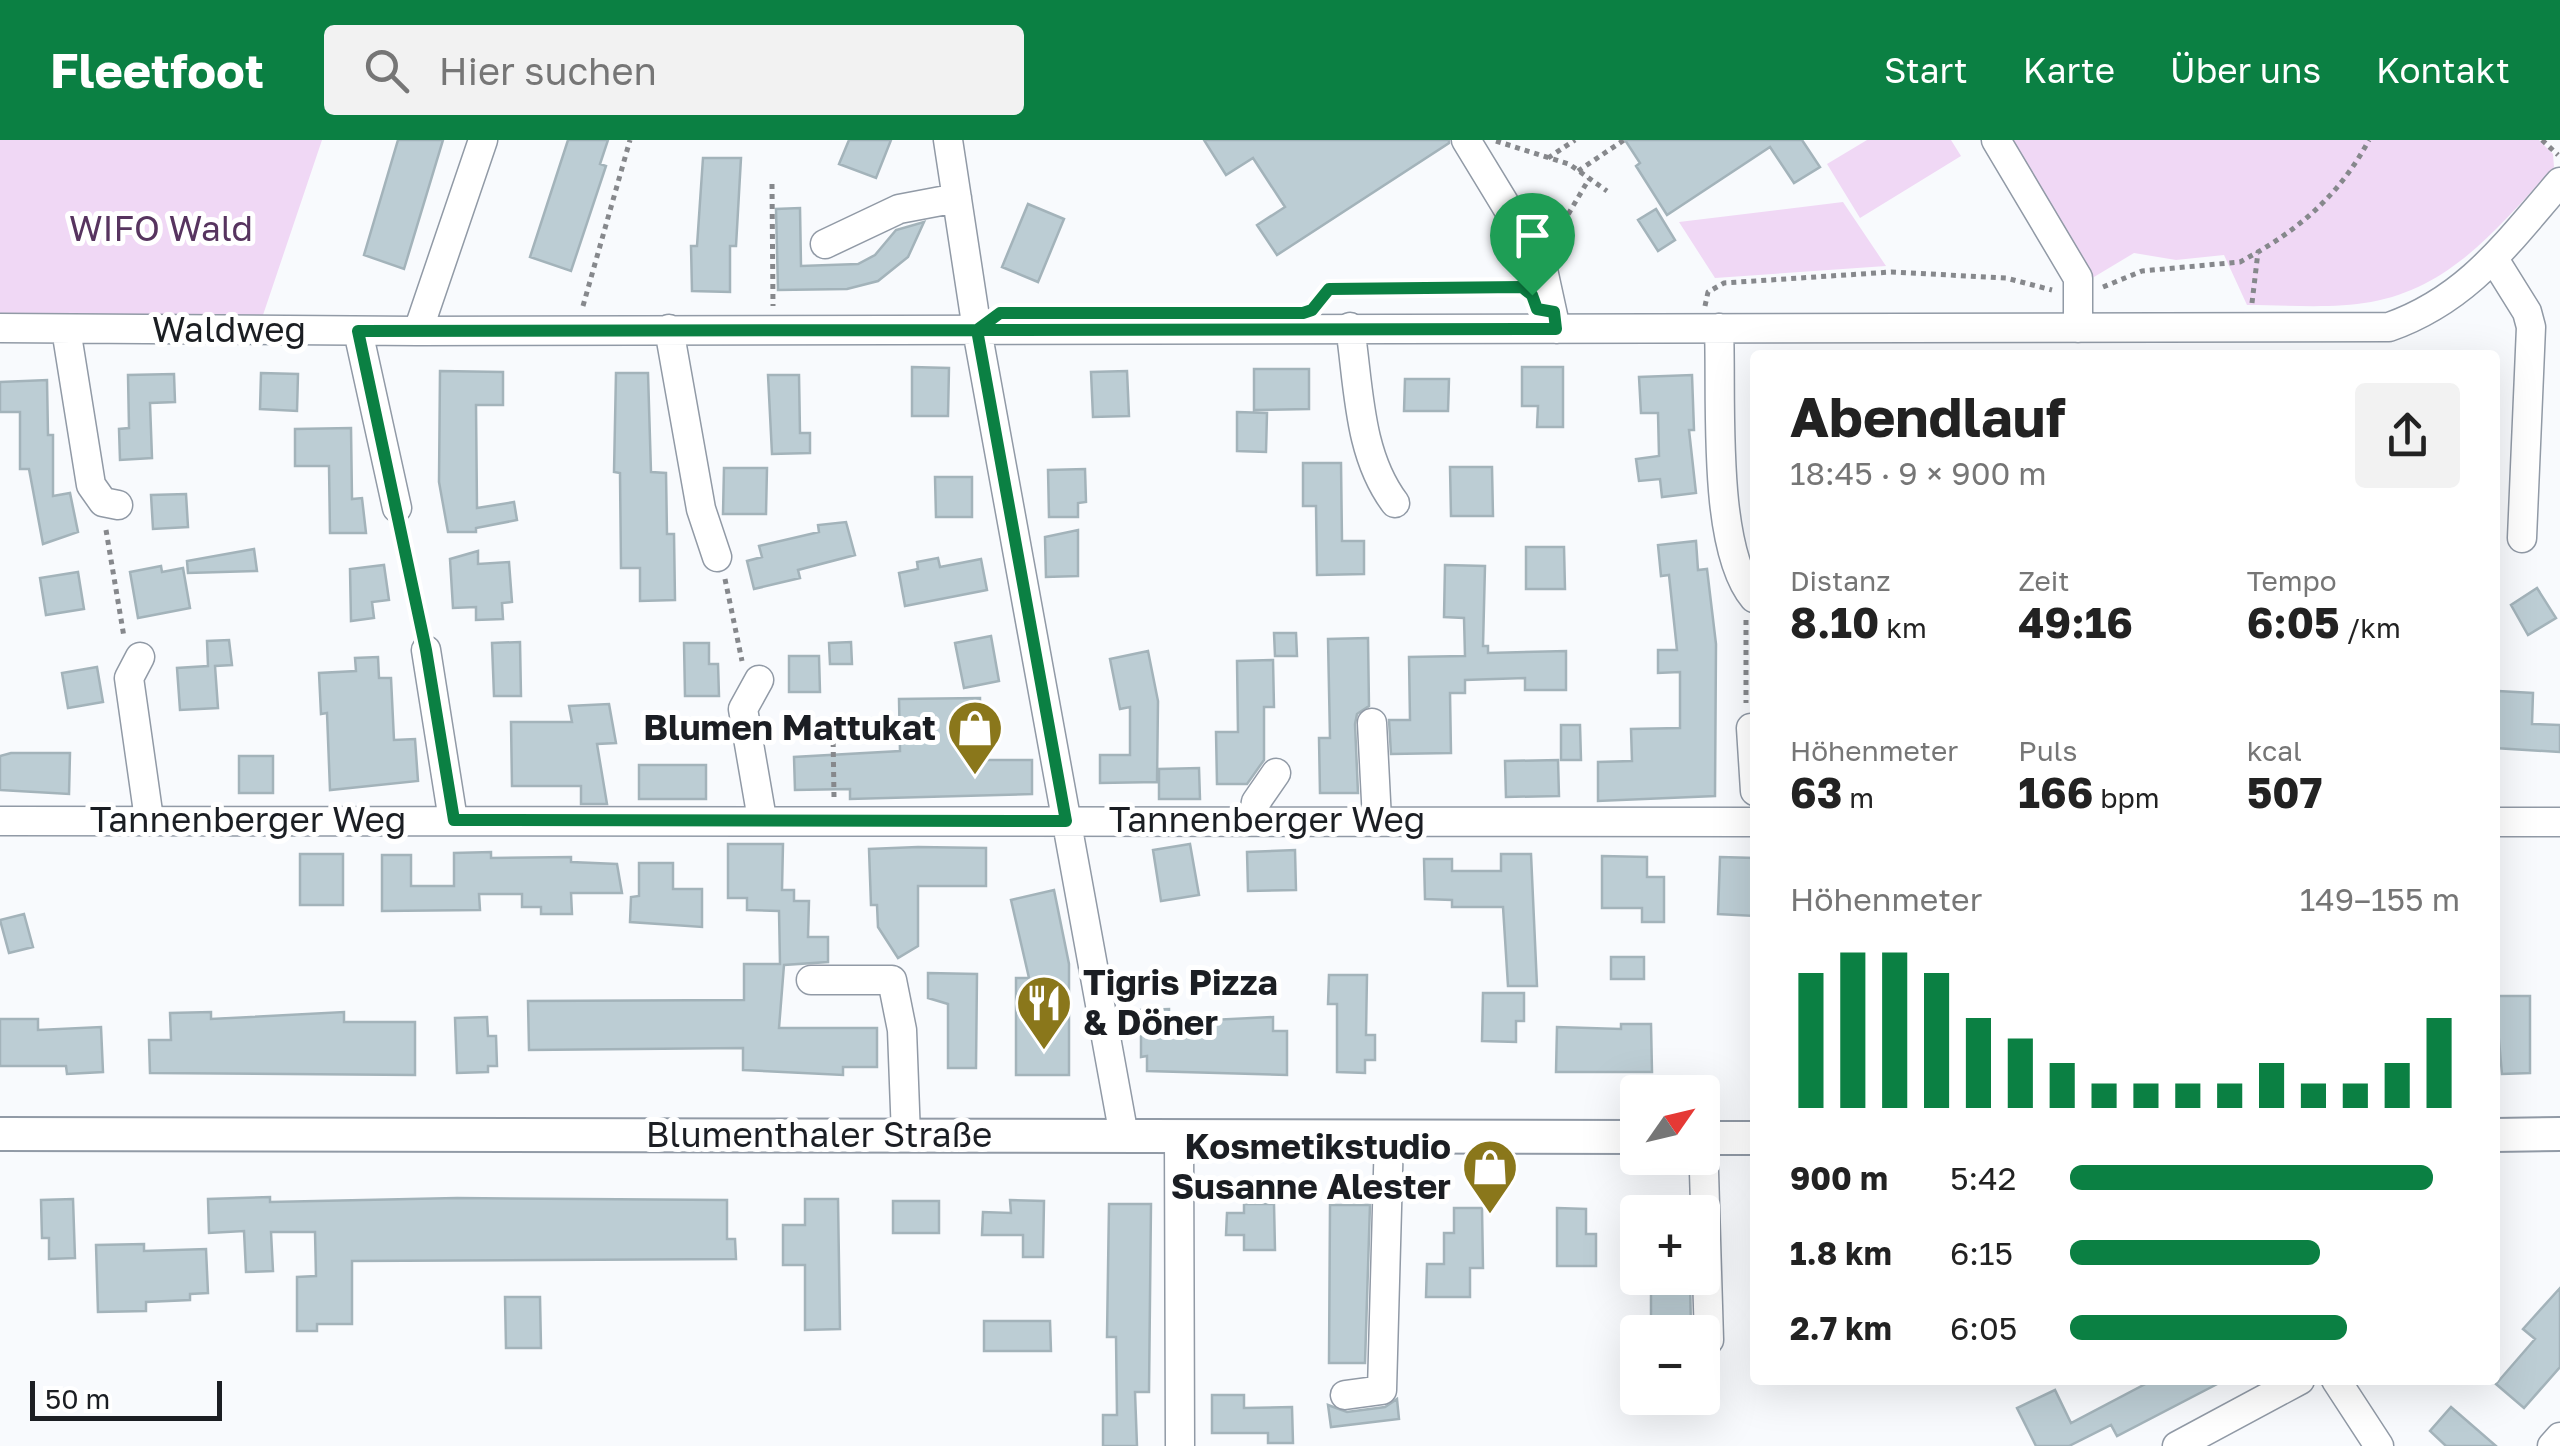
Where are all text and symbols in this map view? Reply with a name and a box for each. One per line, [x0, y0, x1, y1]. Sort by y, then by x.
search box [324, 25, 1024, 115]
text: Fleetfoot [50, 41, 264, 99]
icon: search [359, 43, 414, 98]
text: Hier suchen [439, 48, 657, 93]
text: Start [1884, 49, 1968, 91]
text: Karte [2023, 49, 2115, 91]
text: Über uns [2170, 49, 2321, 91]
text: Kontakt [2376, 49, 2510, 91]
pin [1490, 193, 1575, 296]
park label: WIFO Wald [69, 207, 253, 249]
icon: arrive [1505, 208, 1560, 263]
street label: Waldweg [152, 308, 306, 350]
text: Abendlauf [1790, 383, 2066, 449]
button: share [2355, 383, 2460, 488]
text: 18:45 · 9 × 900 m [1790, 454, 2047, 492]
text: Distanz [1790, 564, 1890, 597]
text: Zeit [2018, 564, 2070, 597]
text: Tempo [2247, 564, 2337, 597]
text: 8.10 [1790, 597, 1879, 647]
text: 49:16 [2018, 597, 2133, 647]
text: 6:05 [2247, 597, 2340, 647]
text: km [1879, 611, 1927, 644]
text: /km [2340, 611, 2401, 644]
shop icon: Blumen Mattukat [945, 698, 1005, 777]
place label: Blumen Mattukat [643, 706, 936, 748]
text: Höhenmeter [1790, 734, 1958, 767]
text: Puls [2018, 734, 2077, 767]
text: kcal [2247, 734, 2302, 767]
text: 63 [1790, 767, 1842, 817]
text: 166 [2018, 767, 2093, 817]
text: 507 [2247, 767, 2322, 817]
text: m [1842, 781, 1874, 814]
text: bpm [2093, 781, 2160, 814]
street label: Tannenberger Weg [90, 798, 406, 840]
street label: Tannenberger Weg [1109, 798, 1425, 840]
text: Höhenmeter [1790, 880, 1982, 918]
text: 149–155 m [2300, 880, 2460, 918]
place label: Tigris Pizza & Döner [1083, 961, 1278, 1043]
restaurant icon: Tigris Pizza & Döner [1014, 973, 1074, 1052]
north arrow [1620, 1075, 1720, 1175]
map controls [1620, 1075, 1720, 1415]
street label: Blumenthaler Straße [646, 1113, 992, 1155]
place label: Kosmetikstudio Susanne Alester [1171, 1125, 1451, 1207]
shop icon: Kosmetikstudio Susanne Alester [1460, 1137, 1520, 1216]
text: 900 m [1790, 1159, 1888, 1197]
text: 5:42 [1950, 1159, 2016, 1197]
button: + [1620, 1195, 1720, 1295]
text: 1.8 km [1790, 1234, 1892, 1272]
text: 6:15 [1950, 1234, 2013, 1272]
text: 2.7 km [1790, 1309, 1892, 1347]
text: 6:05 [1950, 1309, 2017, 1347]
button: − [1620, 1315, 1720, 1415]
scale bar [30, 1376, 222, 1420]
text: 50 m [45, 1382, 110, 1415]

